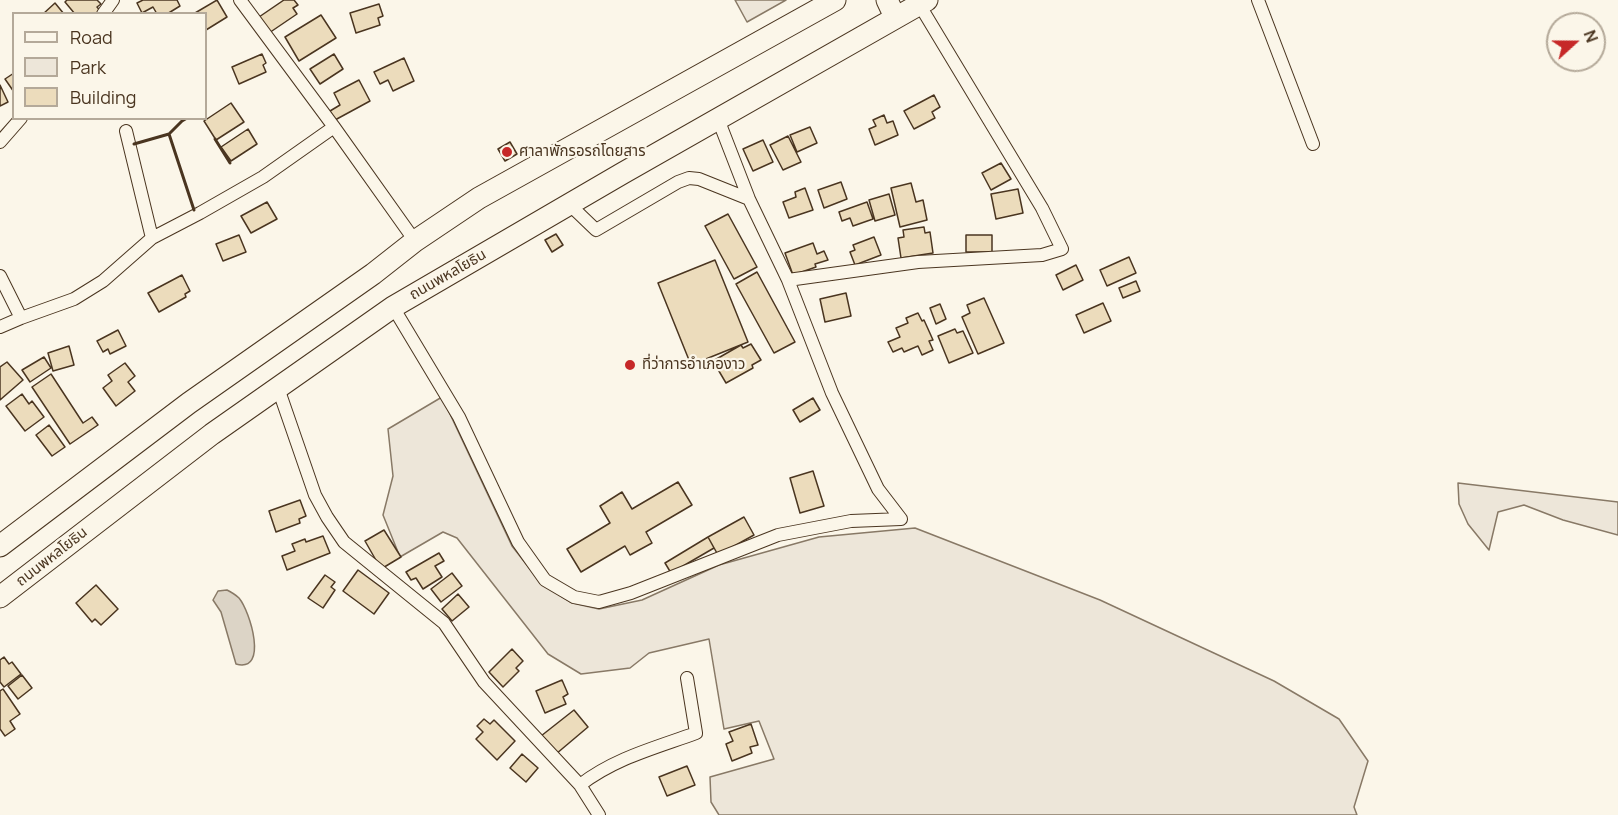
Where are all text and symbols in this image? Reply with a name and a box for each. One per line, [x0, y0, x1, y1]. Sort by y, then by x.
legend [12, 12, 207, 120]
north arrow [1546, 12, 1606, 72]
text: Road [70, 25, 113, 49]
text: N [1579, 27, 1603, 46]
text: Park [70, 55, 106, 79]
text: Building [70, 85, 136, 109]
place label: ศาลาพักรอรถโดยสาร [519, 143, 645, 161]
marker: ศาลาพักรอรถโดยสาร [500, 145, 514, 159]
street label: ถนนพหลโยธิน [406, 246, 490, 304]
place label: ที่ว่าการอำเภองาว [642, 356, 745, 374]
marker: ที่ว่าการอำเภองาว [623, 358, 637, 372]
street label: ถนนพหลโยธิน [13, 524, 91, 590]

